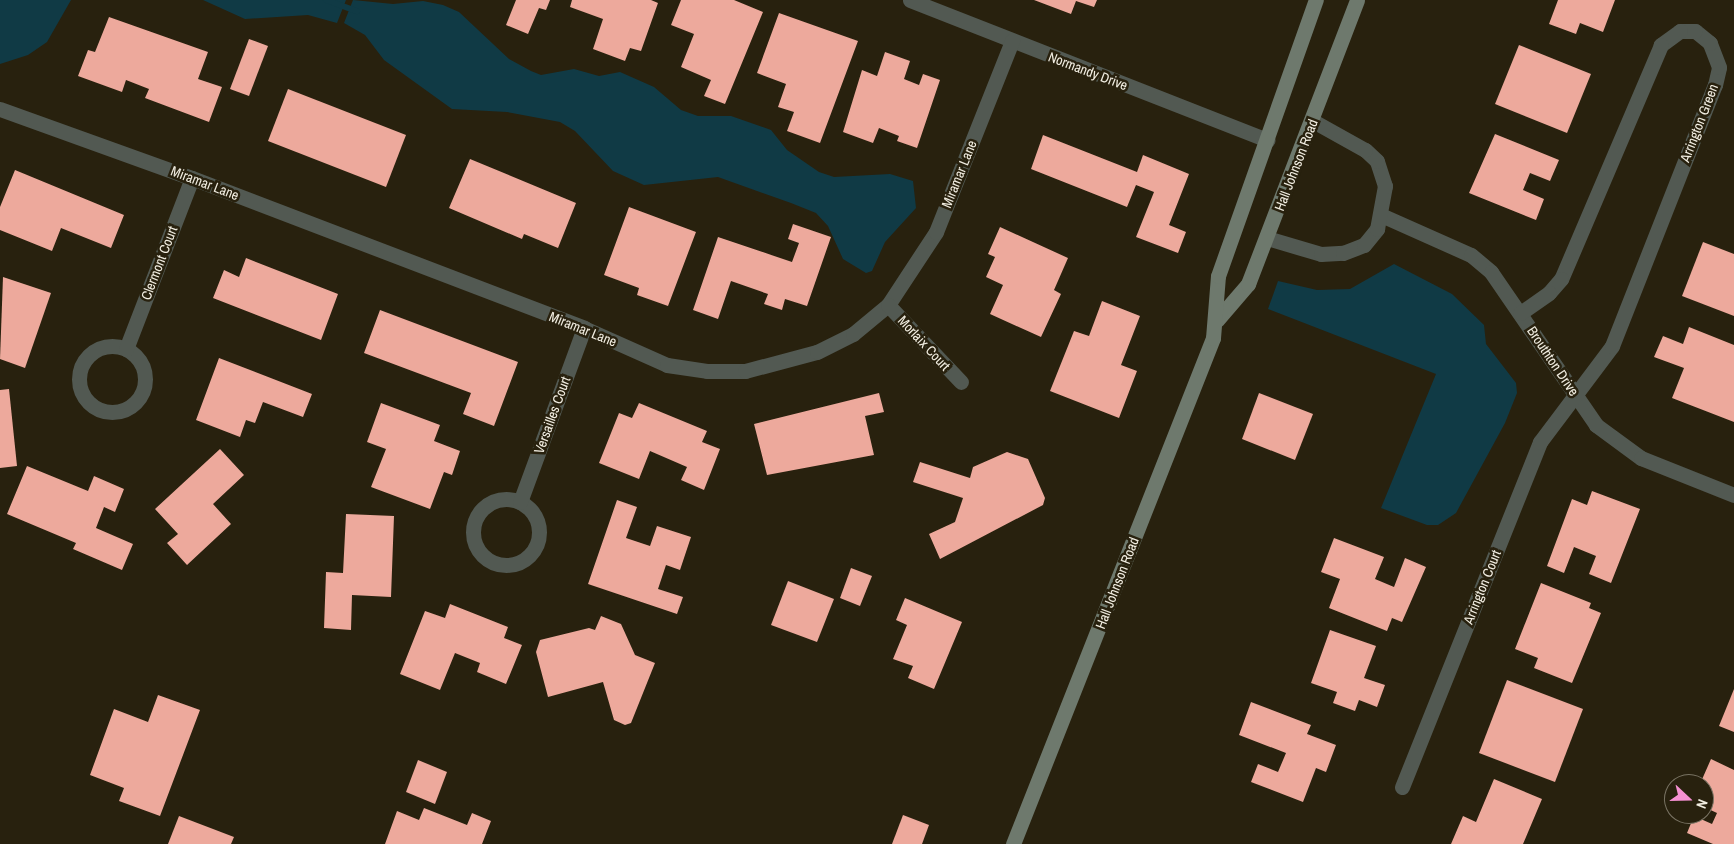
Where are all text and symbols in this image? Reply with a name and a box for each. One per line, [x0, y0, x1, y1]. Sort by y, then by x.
street label: Normandy Drive [1046, 48, 1130, 94]
street label: Arrington Green [1676, 82, 1722, 164]
street label: Hall Johnson Road [1271, 117, 1321, 213]
street label: Miramar Lane [938, 138, 980, 210]
street label: Miramar Lane [169, 162, 241, 204]
street label: Clermont Court [137, 224, 181, 302]
street label: Miramar Lane [547, 308, 619, 350]
street label: Morlaix Court [894, 312, 954, 374]
street label: Brouthton Drive [1524, 323, 1582, 399]
street label: Versailles Court [530, 374, 574, 456]
street label: Hall Johnson Road [1092, 535, 1142, 631]
street label: Arrington Court [1460, 547, 1504, 627]
north arrow [1664, 774, 1714, 824]
text: N [1692, 797, 1712, 811]

